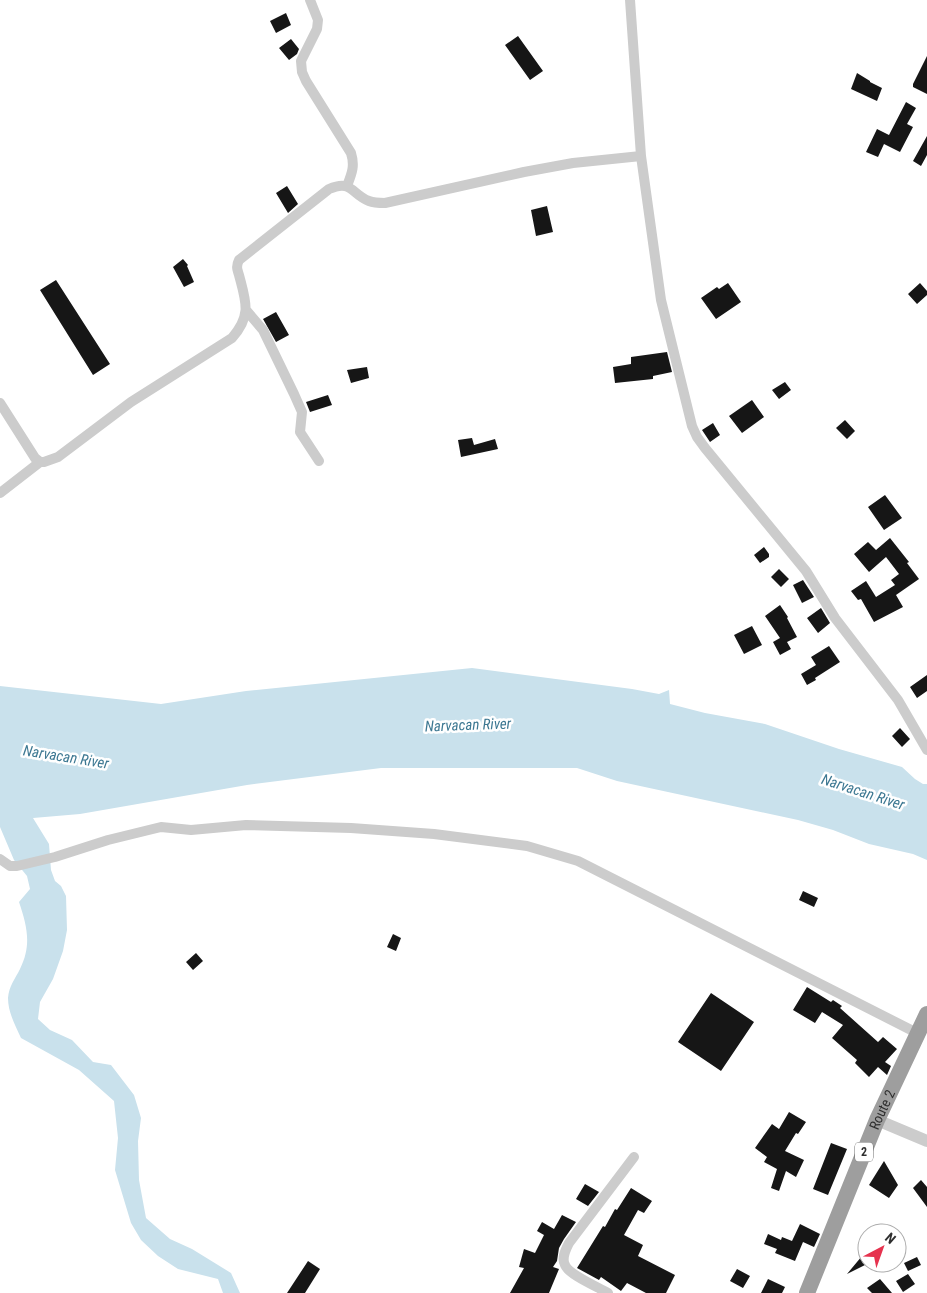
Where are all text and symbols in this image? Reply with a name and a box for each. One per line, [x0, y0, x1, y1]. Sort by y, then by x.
water label: Narvacan River [425, 714, 512, 735]
water label: Narvacan River [22, 741, 111, 773]
water label: Narvacan River [819, 770, 907, 814]
street label: Route 2 [866, 1087, 898, 1132]
road number: 2 [855, 1142, 873, 1162]
north arrow [857, 1223, 907, 1273]
text: N [882, 1229, 899, 1247]

